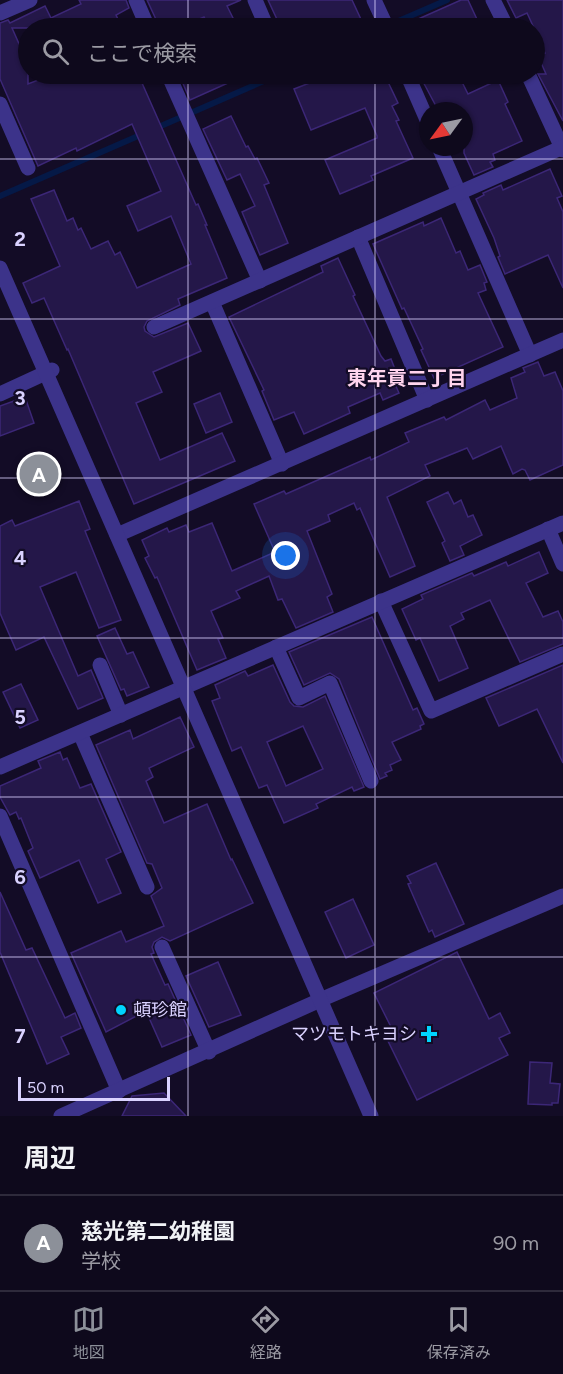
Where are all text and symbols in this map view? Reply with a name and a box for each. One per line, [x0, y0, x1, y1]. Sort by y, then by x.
search box [18, 18, 545, 84]
icon: search [39, 35, 72, 68]
text: ここで検索 [87, 40, 197, 67]
north arrow [419, 102, 473, 156]
text: 2 [14, 227, 26, 251]
district label: 東年貢二丁目 [347, 366, 467, 390]
text: 3 [14, 386, 26, 410]
pin: A [20, 452, 58, 496]
your location [271, 541, 300, 570]
text: 4 [14, 546, 27, 570]
text: 5 [14, 705, 26, 729]
text: 6 [14, 865, 26, 889]
place label: 頓珍館 [133, 999, 187, 1021]
marker: 頓珍館 [114, 1003, 128, 1017]
place label: マツモトキヨシ [291, 1023, 417, 1045]
text: 7 [14, 1024, 26, 1048]
marker: マツモトキヨシ [422, 1027, 436, 1041]
scale bar [18, 1074, 170, 1102]
text: 50 m [27, 1078, 64, 1097]
text: 周辺 [24, 1142, 76, 1174]
text: 慈光第二幼稚園 [81, 1218, 235, 1245]
text: A [36, 1231, 51, 1255]
text: 90 m [493, 1231, 539, 1255]
text: 学校 [81, 1249, 121, 1273]
tab: 地図 [72, 1303, 105, 1363]
tab: 経路 [249, 1303, 282, 1363]
tab: 保存済み [427, 1303, 491, 1363]

